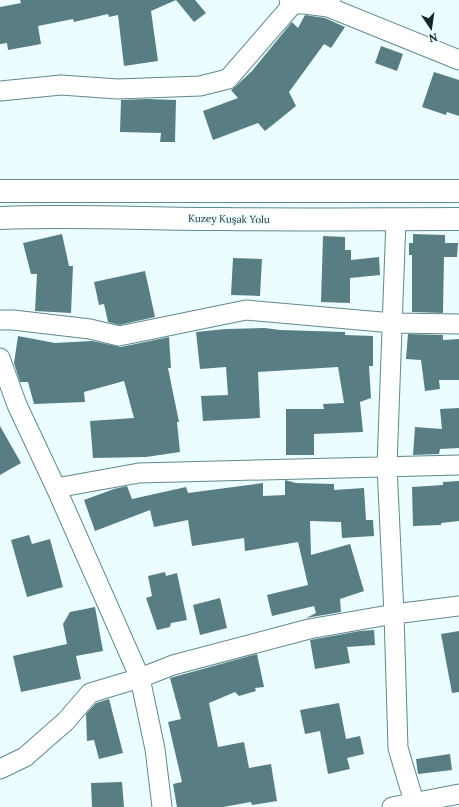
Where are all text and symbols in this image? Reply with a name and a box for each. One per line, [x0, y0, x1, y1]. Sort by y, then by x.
north arrow [411, 8, 451, 48]
text: N [427, 30, 439, 46]
street label: Kuzey Kuşak Yolu [188, 212, 270, 226]

